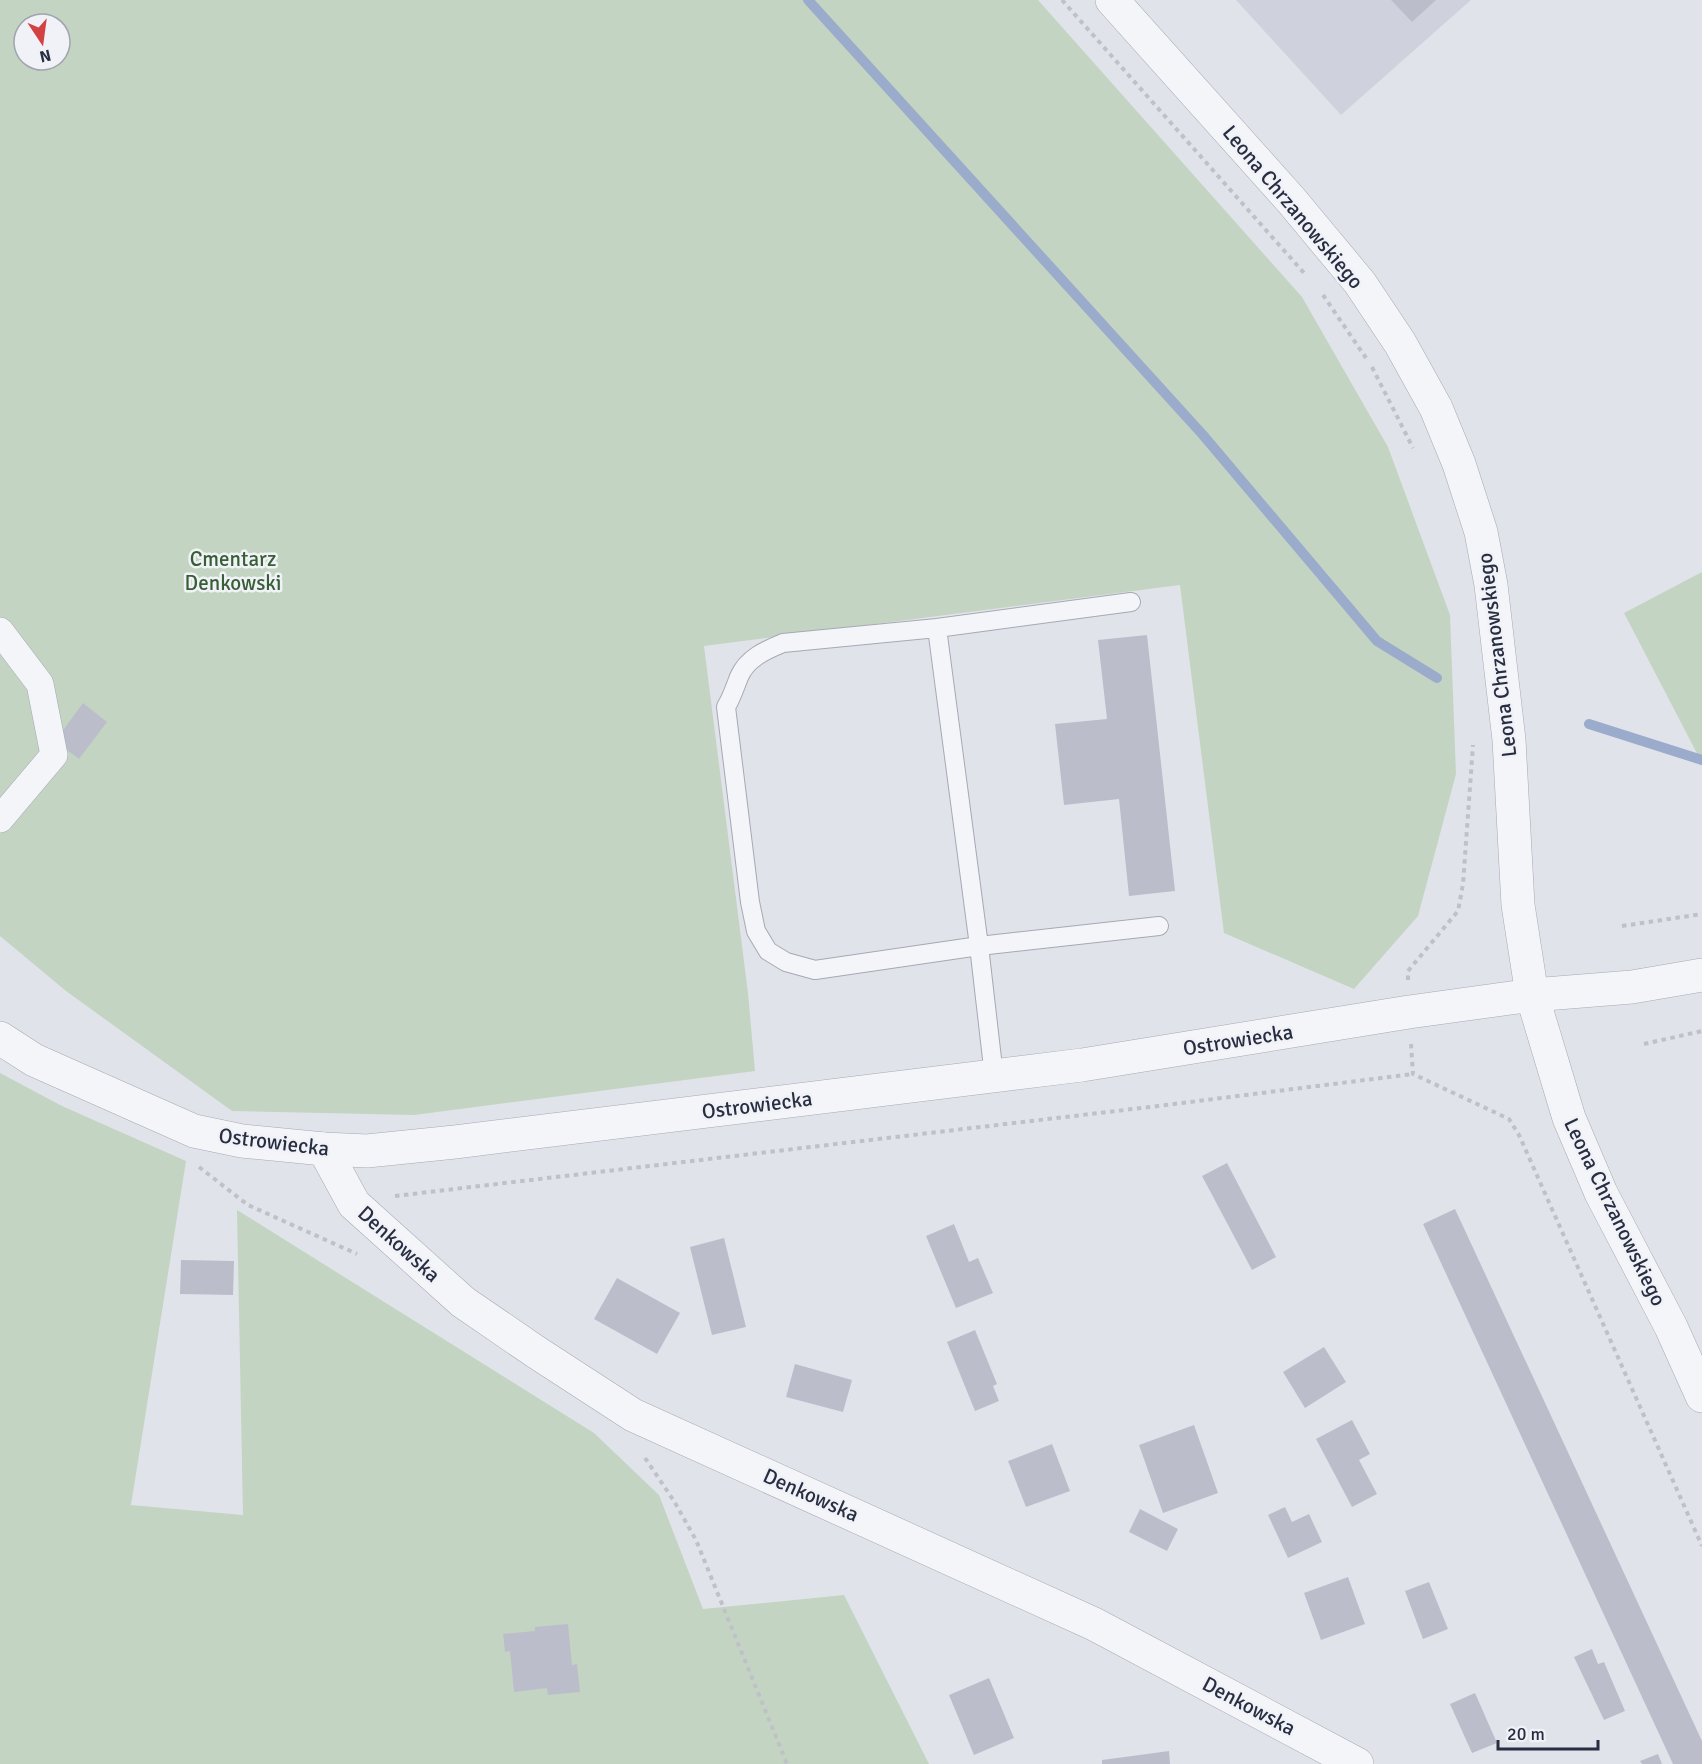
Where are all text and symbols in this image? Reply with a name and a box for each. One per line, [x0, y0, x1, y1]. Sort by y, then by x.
north arrow [12, 12, 72, 72]
text: N [37, 45, 53, 67]
street label: Leona Chrzanowskiego [1217, 120, 1369, 294]
park label: Cmentarz Denkowski [185, 546, 281, 596]
street label: Leona Chrzanowskiego [1472, 551, 1522, 759]
street label: Ostrowiecka [1181, 1018, 1295, 1062]
street label: Ostrowiecka [700, 1085, 814, 1125]
street label: Leona Chrzanowskiego [1558, 1114, 1672, 1310]
street label: Ostrowiecka [217, 1122, 331, 1162]
street label: Denkowska [352, 1200, 446, 1288]
street label: Denkowska [759, 1462, 863, 1528]
street label: Denkowska [1198, 1671, 1300, 1741]
scale bar [1498, 1713, 1598, 1751]
text: 20 m [1507, 1723, 1545, 1745]

